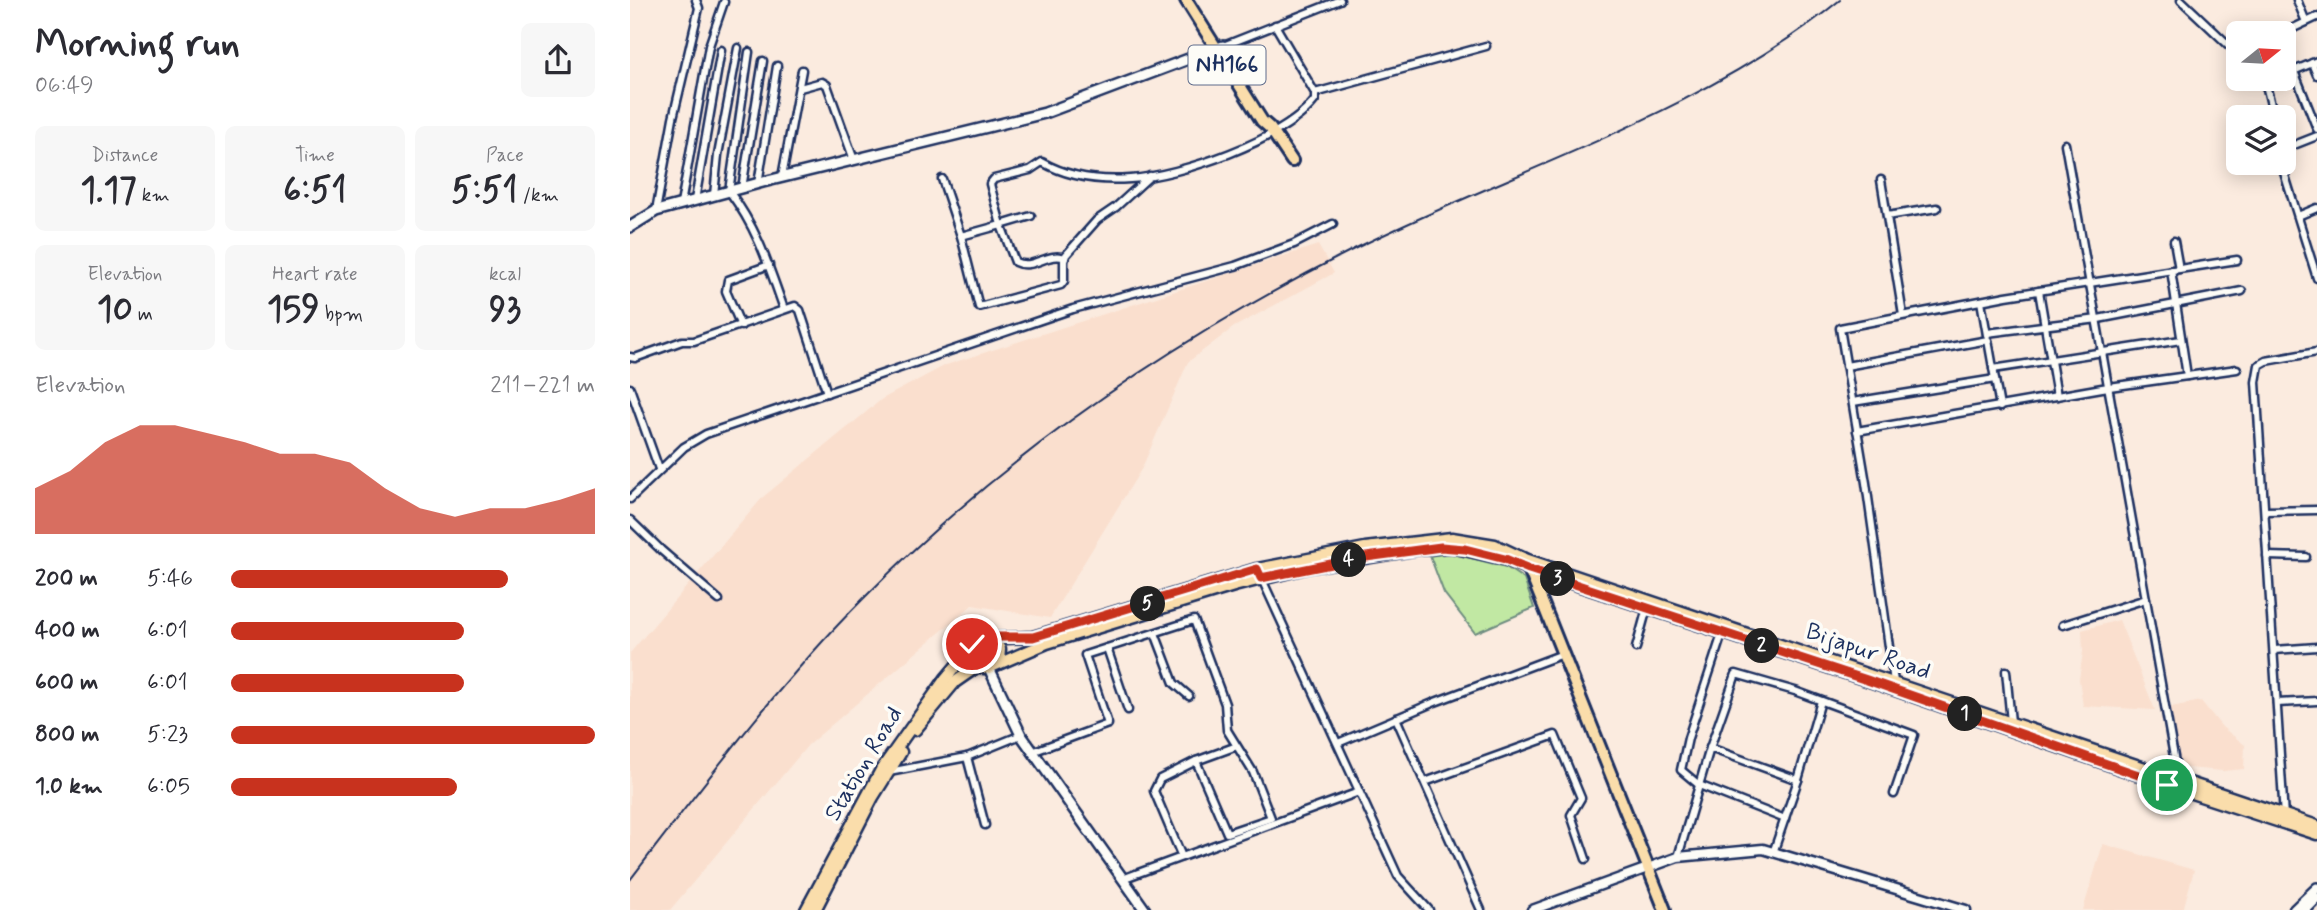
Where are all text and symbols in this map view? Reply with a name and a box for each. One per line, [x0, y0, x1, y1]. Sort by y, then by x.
text: Morning run [35, 20, 240, 69]
north arrow [2226, 21, 2296, 91]
map controls [2226, 21, 2296, 175]
button: share [521, 23, 595, 97]
road number: NH166 [1188, 46, 1266, 85]
text: 06:49 [35, 71, 94, 101]
button: layers [2226, 105, 2296, 175]
text: Distance [92, 143, 158, 168]
text: Time [295, 143, 335, 168]
text: Pace [486, 143, 524, 168]
text: 1.17 [80, 168, 137, 214]
text: 6:51 [283, 168, 347, 214]
text: 5:51 [451, 168, 518, 214]
text: km [137, 183, 170, 208]
text: /km [518, 183, 559, 208]
text: Elevation [88, 262, 162, 287]
text: Heart rate [272, 262, 358, 287]
text: kcal [489, 262, 521, 287]
text: 10 [97, 287, 133, 333]
text: 159 [267, 287, 320, 333]
text: 93 [489, 287, 521, 333]
text: m [133, 302, 153, 327]
text: bpm [320, 302, 363, 327]
text: Elevation [35, 371, 126, 401]
text: 211–221 m [490, 371, 595, 401]
pin: 4 [1332, 542, 1366, 578]
text: 4 [1343, 547, 1354, 572]
pin: 3 [1541, 562, 1576, 596]
text: 200 m [35, 564, 98, 594]
text: 5:46 [147, 564, 193, 594]
text: 3 [1553, 566, 1562, 591]
pin: 5 [1130, 586, 1166, 622]
text: 5 [1142, 591, 1153, 616]
pin [942, 614, 1002, 674]
text: 400 m [35, 616, 100, 646]
text: 6:01 [147, 616, 188, 646]
street label: Bijapur Road [1802, 616, 1934, 688]
icon: check [953, 625, 991, 663]
pin: 2 [1744, 628, 1780, 664]
text: 2 [1757, 633, 1766, 658]
text: 600 m [35, 668, 98, 698]
text: 6:01 [147, 668, 188, 698]
pin: 1 [1948, 696, 1982, 732]
street label: Station Road [818, 701, 910, 827]
text: 1 [1960, 701, 1969, 726]
text: 800 m [35, 720, 99, 750]
text: 5:23 [147, 720, 188, 750]
pin [2137, 755, 2197, 815]
icon: arrive [2148, 766, 2186, 804]
text: 1.0 km [35, 772, 103, 802]
text: 6:05 [147, 772, 190, 802]

